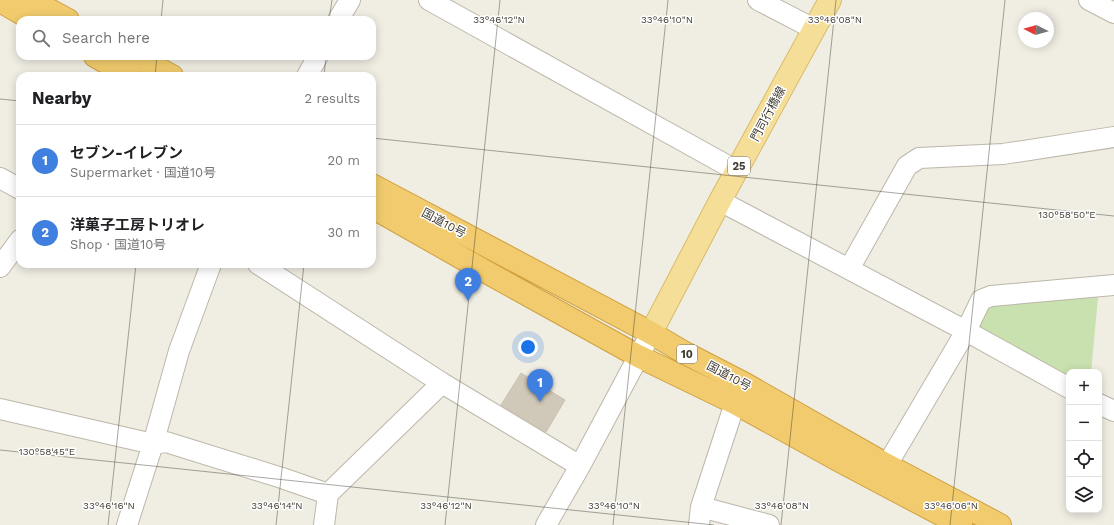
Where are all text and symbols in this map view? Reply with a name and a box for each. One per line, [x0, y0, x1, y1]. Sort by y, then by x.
north arrow [1018, 12, 1054, 48]
text: 33°46'12"N [473, 14, 525, 25]
text: 33°46'10"N [641, 14, 693, 25]
text: 33°46'08"N [808, 14, 862, 25]
search box [16, 16, 376, 60]
icon: search [30, 27, 52, 49]
text: Search here [62, 29, 150, 47]
street label: 門司行橋線 [748, 84, 788, 144]
text: Nearby [32, 88, 91, 108]
text: 2 results [305, 91, 360, 106]
text: セブン-イレブン [70, 144, 183, 162]
text: 1 [42, 153, 48, 168]
text: 20 m [328, 153, 360, 168]
road number: 25 [728, 157, 750, 175]
text: Supermarket · 国道10号 [70, 165, 216, 180]
street label: 国道10号 [419, 206, 469, 240]
text: 130°58'50"E [1038, 209, 1096, 220]
text: 洋菓子工房トリオレ [70, 216, 205, 234]
text: 2 [41, 225, 49, 240]
text: 30 m [328, 225, 360, 240]
text: Shop · 国道10号 [70, 237, 166, 252]
pin: 2 [455, 268, 481, 301]
your location [518, 337, 538, 357]
road number: 10 [677, 345, 697, 363]
street label: 国道10号 [704, 359, 754, 393]
pin: 1 [527, 369, 553, 402]
map controls [1066, 369, 1102, 513]
button: + [1066, 369, 1102, 405]
button: − [1066, 405, 1102, 441]
button: locate [1066, 441, 1102, 477]
text: 130°58'45"E [19, 446, 75, 457]
button: layers [1066, 477, 1102, 513]
text: 33°46'16"N [83, 500, 135, 511]
text: 33°46'14"N [251, 500, 303, 511]
text: 33°46'12"N [420, 500, 472, 511]
text: 33°46'10"N [588, 500, 640, 511]
text: 33°46'08"N [755, 500, 809, 511]
text: 33°46'06"N [924, 500, 978, 511]

